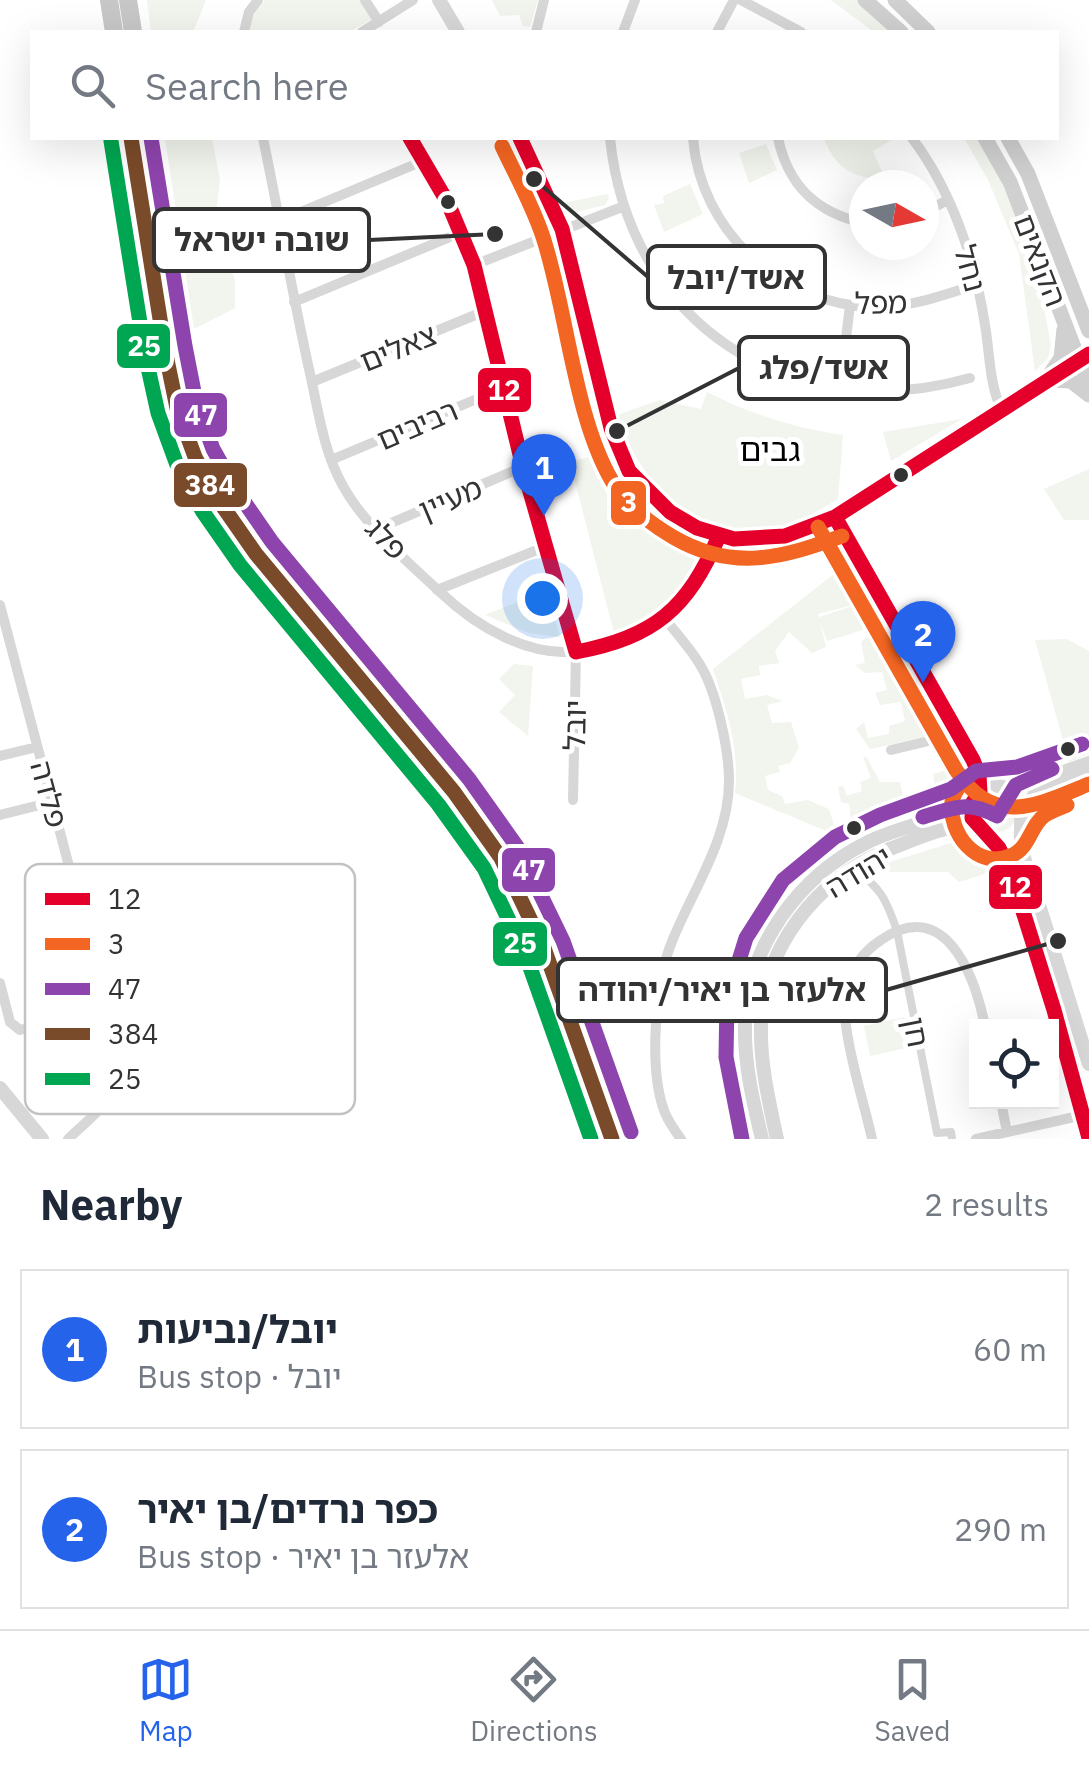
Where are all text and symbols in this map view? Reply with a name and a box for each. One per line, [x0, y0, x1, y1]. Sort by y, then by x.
search box [30, 30, 1059, 140]
icon: search [65, 58, 120, 113]
text: Search here [145, 61, 349, 110]
north arrow [849, 170, 939, 260]
unlabelled marker [438, 192, 458, 212]
street label: הקנאים [1006, 208, 1076, 312]
callout: שובה ישראל [154, 209, 369, 271]
text: שובה ישראל [174, 218, 350, 260]
street label: נחל [946, 240, 996, 296]
callout: אשד/יובל [648, 246, 825, 308]
text: אשד/יובל [667, 256, 805, 298]
street label: מפל [854, 282, 908, 322]
street label: צאלים [354, 314, 442, 380]
line badge: 25 [115, 322, 172, 370]
text: 25 [127, 327, 161, 364]
callout: אשד/פלג [739, 337, 908, 399]
text: אשד/פלג [759, 346, 889, 388]
line badge: 12 [476, 366, 533, 414]
text: 12 [487, 371, 521, 408]
street label: רביבים [371, 390, 463, 458]
line badge: 47 [172, 391, 229, 439]
text: 47 [184, 396, 218, 433]
district label: גבים [740, 428, 800, 470]
pin: 1 [512, 434, 576, 516]
line badge: 384 [172, 461, 249, 509]
unlabelled marker [891, 465, 911, 485]
text: 384 [185, 466, 235, 503]
street label: מעיין [412, 467, 488, 529]
line badge: 3 [609, 479, 648, 527]
text: 3 [621, 483, 637, 520]
street label: פלג [357, 508, 417, 568]
your location [517, 573, 568, 624]
pin: 2 [890, 600, 956, 683]
street label: יובל [554, 699, 594, 751]
unlabelled marker [1058, 739, 1078, 759]
street label: פלדה [22, 756, 78, 832]
unlabelled marker [844, 818, 864, 838]
street label: יהודה [818, 836, 898, 906]
line badge: 47 [500, 846, 557, 894]
text: 47 [512, 851, 546, 888]
line badge: 12 [987, 863, 1044, 911]
legend [25, 864, 355, 1114]
text: 12 [998, 868, 1032, 905]
text: 12 [108, 880, 142, 917]
line badge: 25 [491, 920, 549, 968]
text: 25 [503, 924, 537, 961]
text: 3 [108, 925, 125, 962]
callout: אלעזר בן יאיר/יהודה [558, 959, 886, 1021]
text: אלעזר בן יאיר/יהודה [578, 968, 866, 1010]
text: 47 [108, 970, 142, 1007]
street label: חן [895, 1014, 939, 1050]
text: 384 [108, 1015, 158, 1052]
map controls [969, 1019, 1059, 1109]
button: locate [969, 1019, 1059, 1109]
text: 25 [108, 1060, 142, 1097]
text: Nearby [40, 1177, 182, 1232]
text: 2 results [924, 1183, 1049, 1225]
text: יובל/נביעות [137, 1304, 338, 1353]
text: 1 [65, 1328, 84, 1370]
text: 60 m [973, 1328, 1047, 1370]
text: Bus stop · יובל [137, 1355, 342, 1397]
text: כפר נרדים/בן יאיר [137, 1484, 438, 1533]
text: 2 [65, 1508, 84, 1550]
text: 290 m [954, 1508, 1047, 1550]
text: Bus stop · אלעזר בן יאיר [137, 1535, 469, 1577]
tab: Map [138, 1652, 193, 1749]
tab: Directions [470, 1652, 598, 1749]
tab: Saved [874, 1652, 951, 1749]

